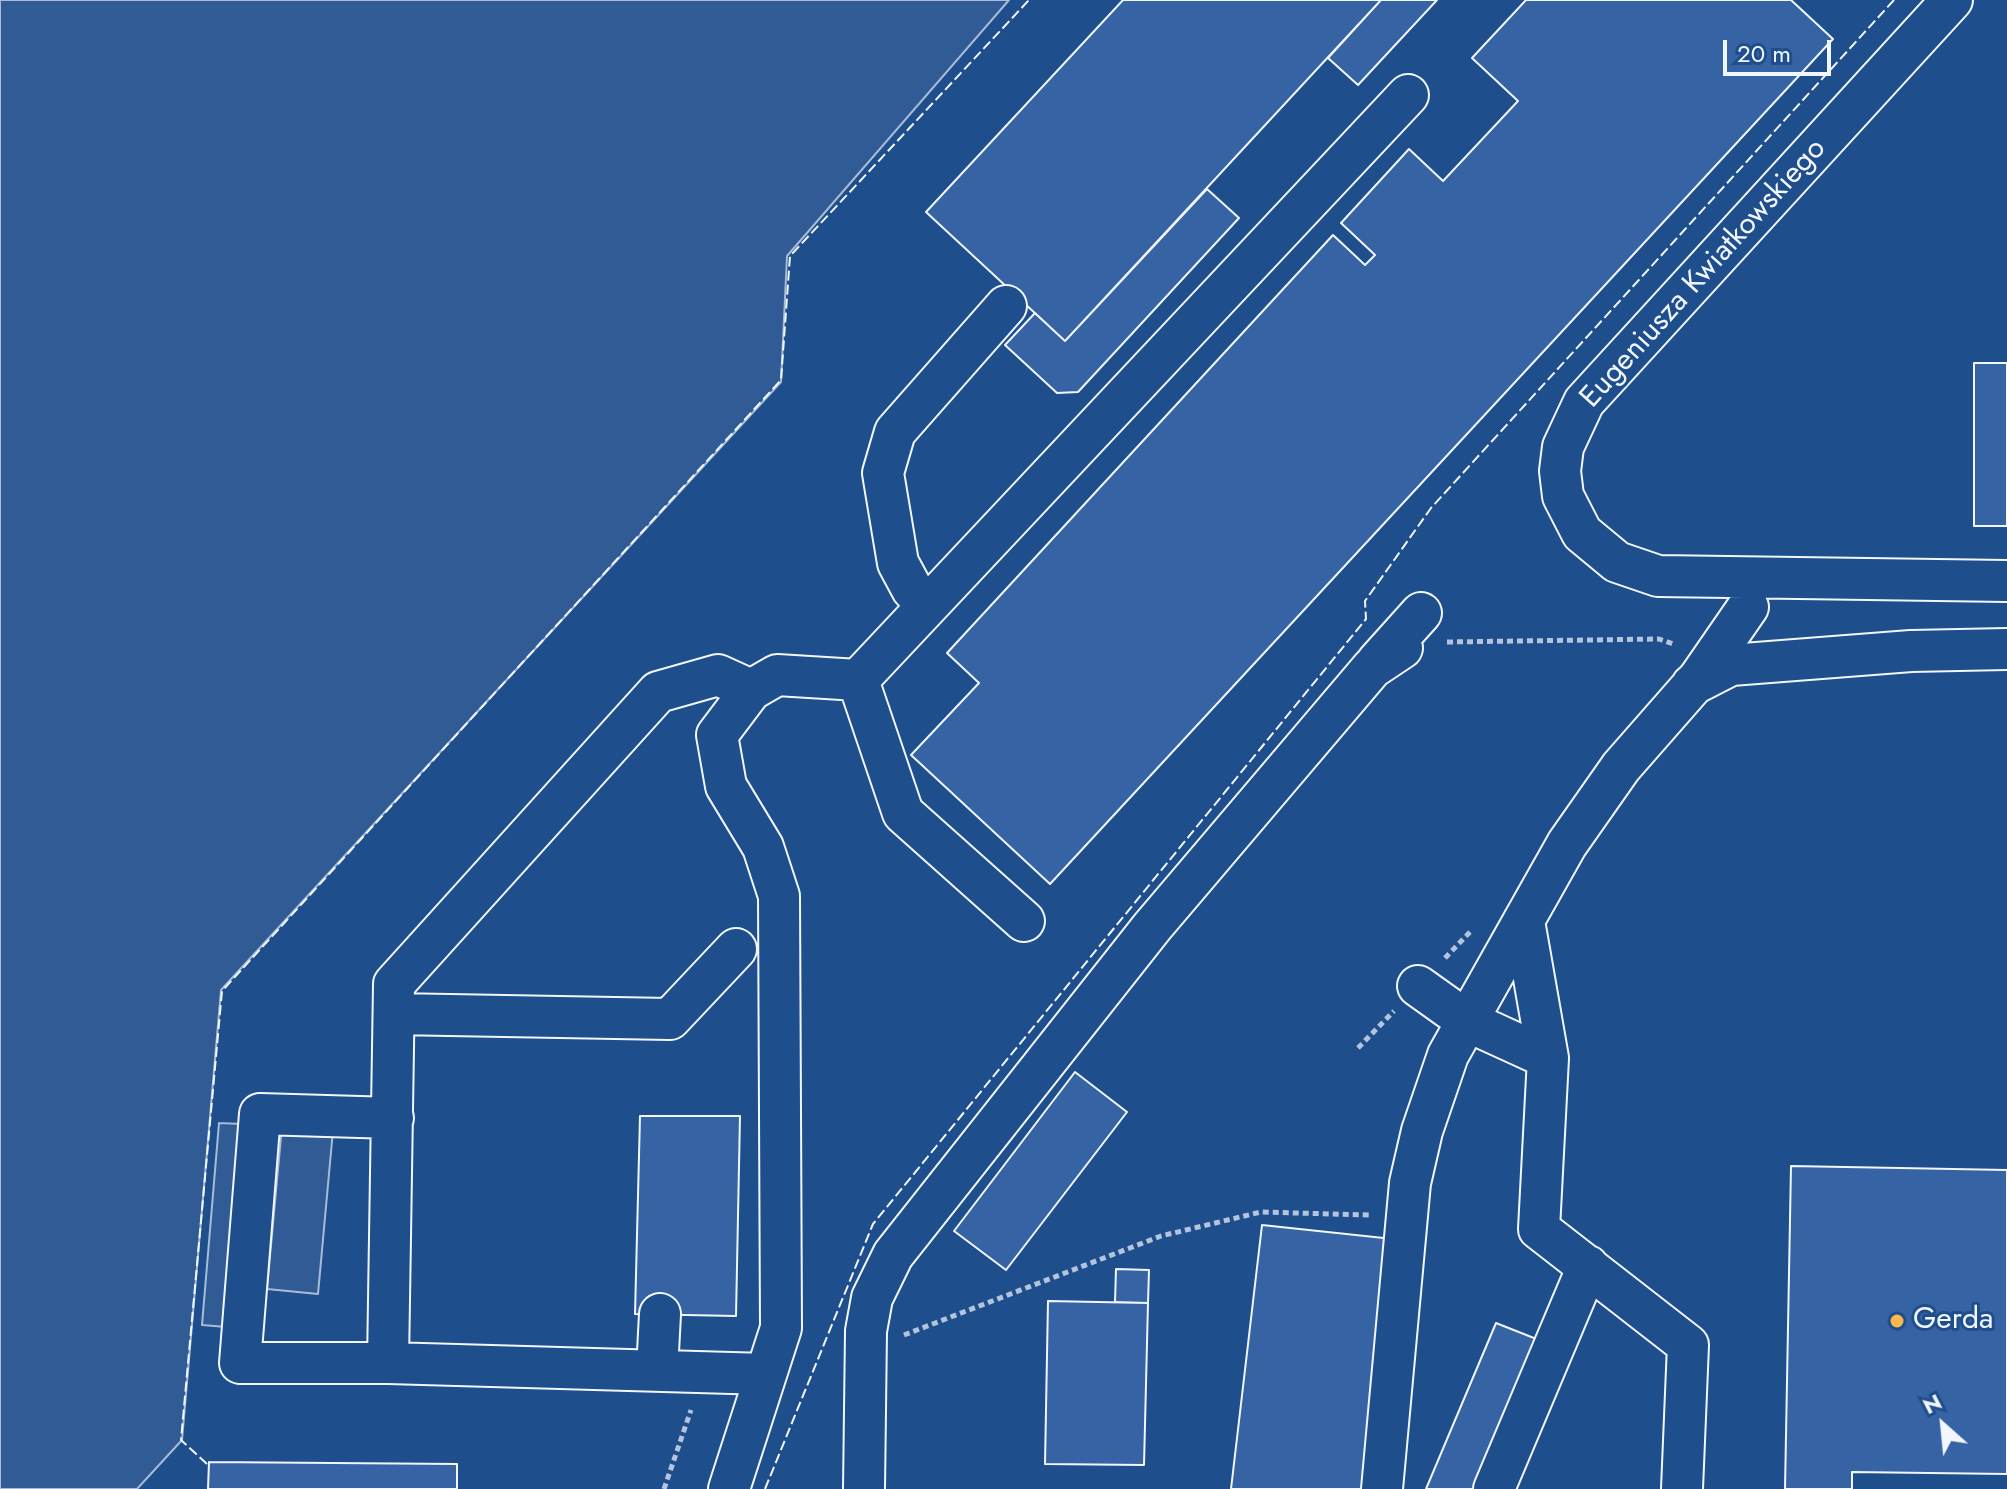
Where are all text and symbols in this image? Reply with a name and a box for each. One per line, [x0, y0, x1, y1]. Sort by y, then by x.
scale bar [1727, 24, 1835, 74]
text: 20 m [1737, 36, 1791, 71]
street label: Eugeniusza Kwiatkowskiego [1574, 132, 1834, 416]
place label: Gerda [1913, 1303, 1994, 1339]
marker: Gerda [1888, 1312, 1906, 1330]
north arrow [1903, 1385, 1983, 1465]
text: N [1917, 1385, 1947, 1422]

